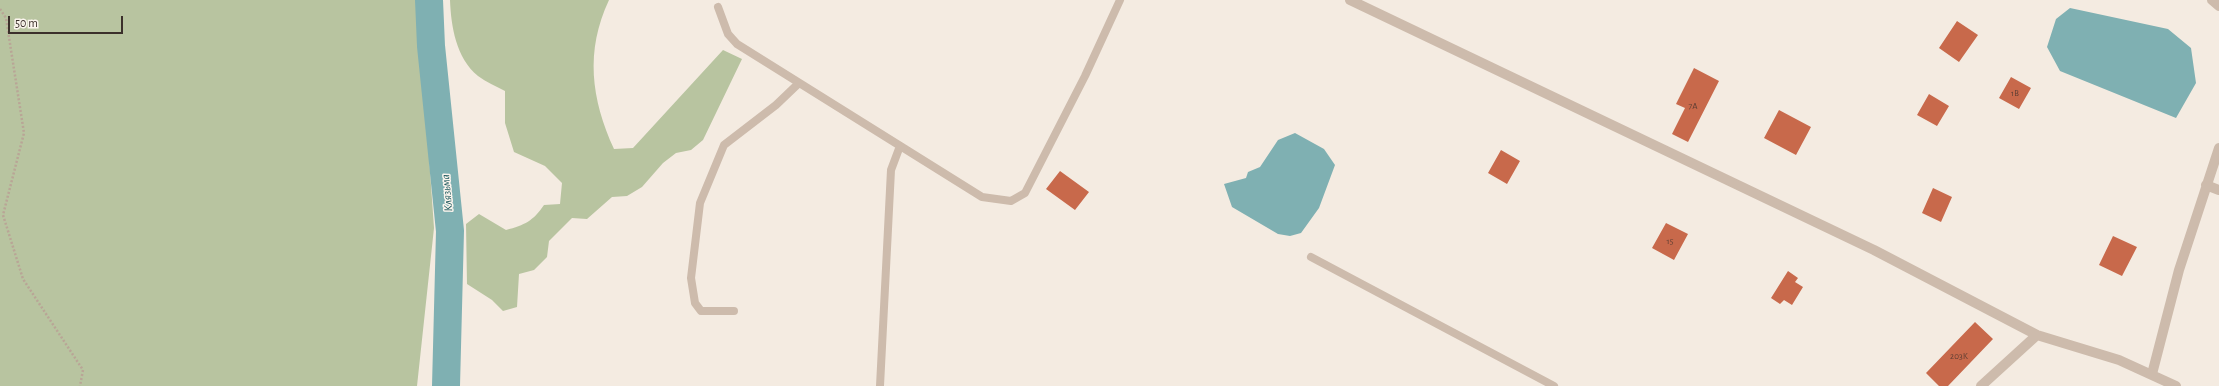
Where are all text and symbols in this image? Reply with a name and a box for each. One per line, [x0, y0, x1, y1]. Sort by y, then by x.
scale bar [10, 8, 125, 34]
text: 50 m [15, 17, 38, 29]
house number: 1В [2011, 88, 2019, 98]
house number: 7А [1688, 101, 1698, 111]
water label: Клязьма [438, 174, 456, 212]
house number: 15 [1667, 236, 1673, 246]
house number: 203К [1950, 351, 1968, 361]

